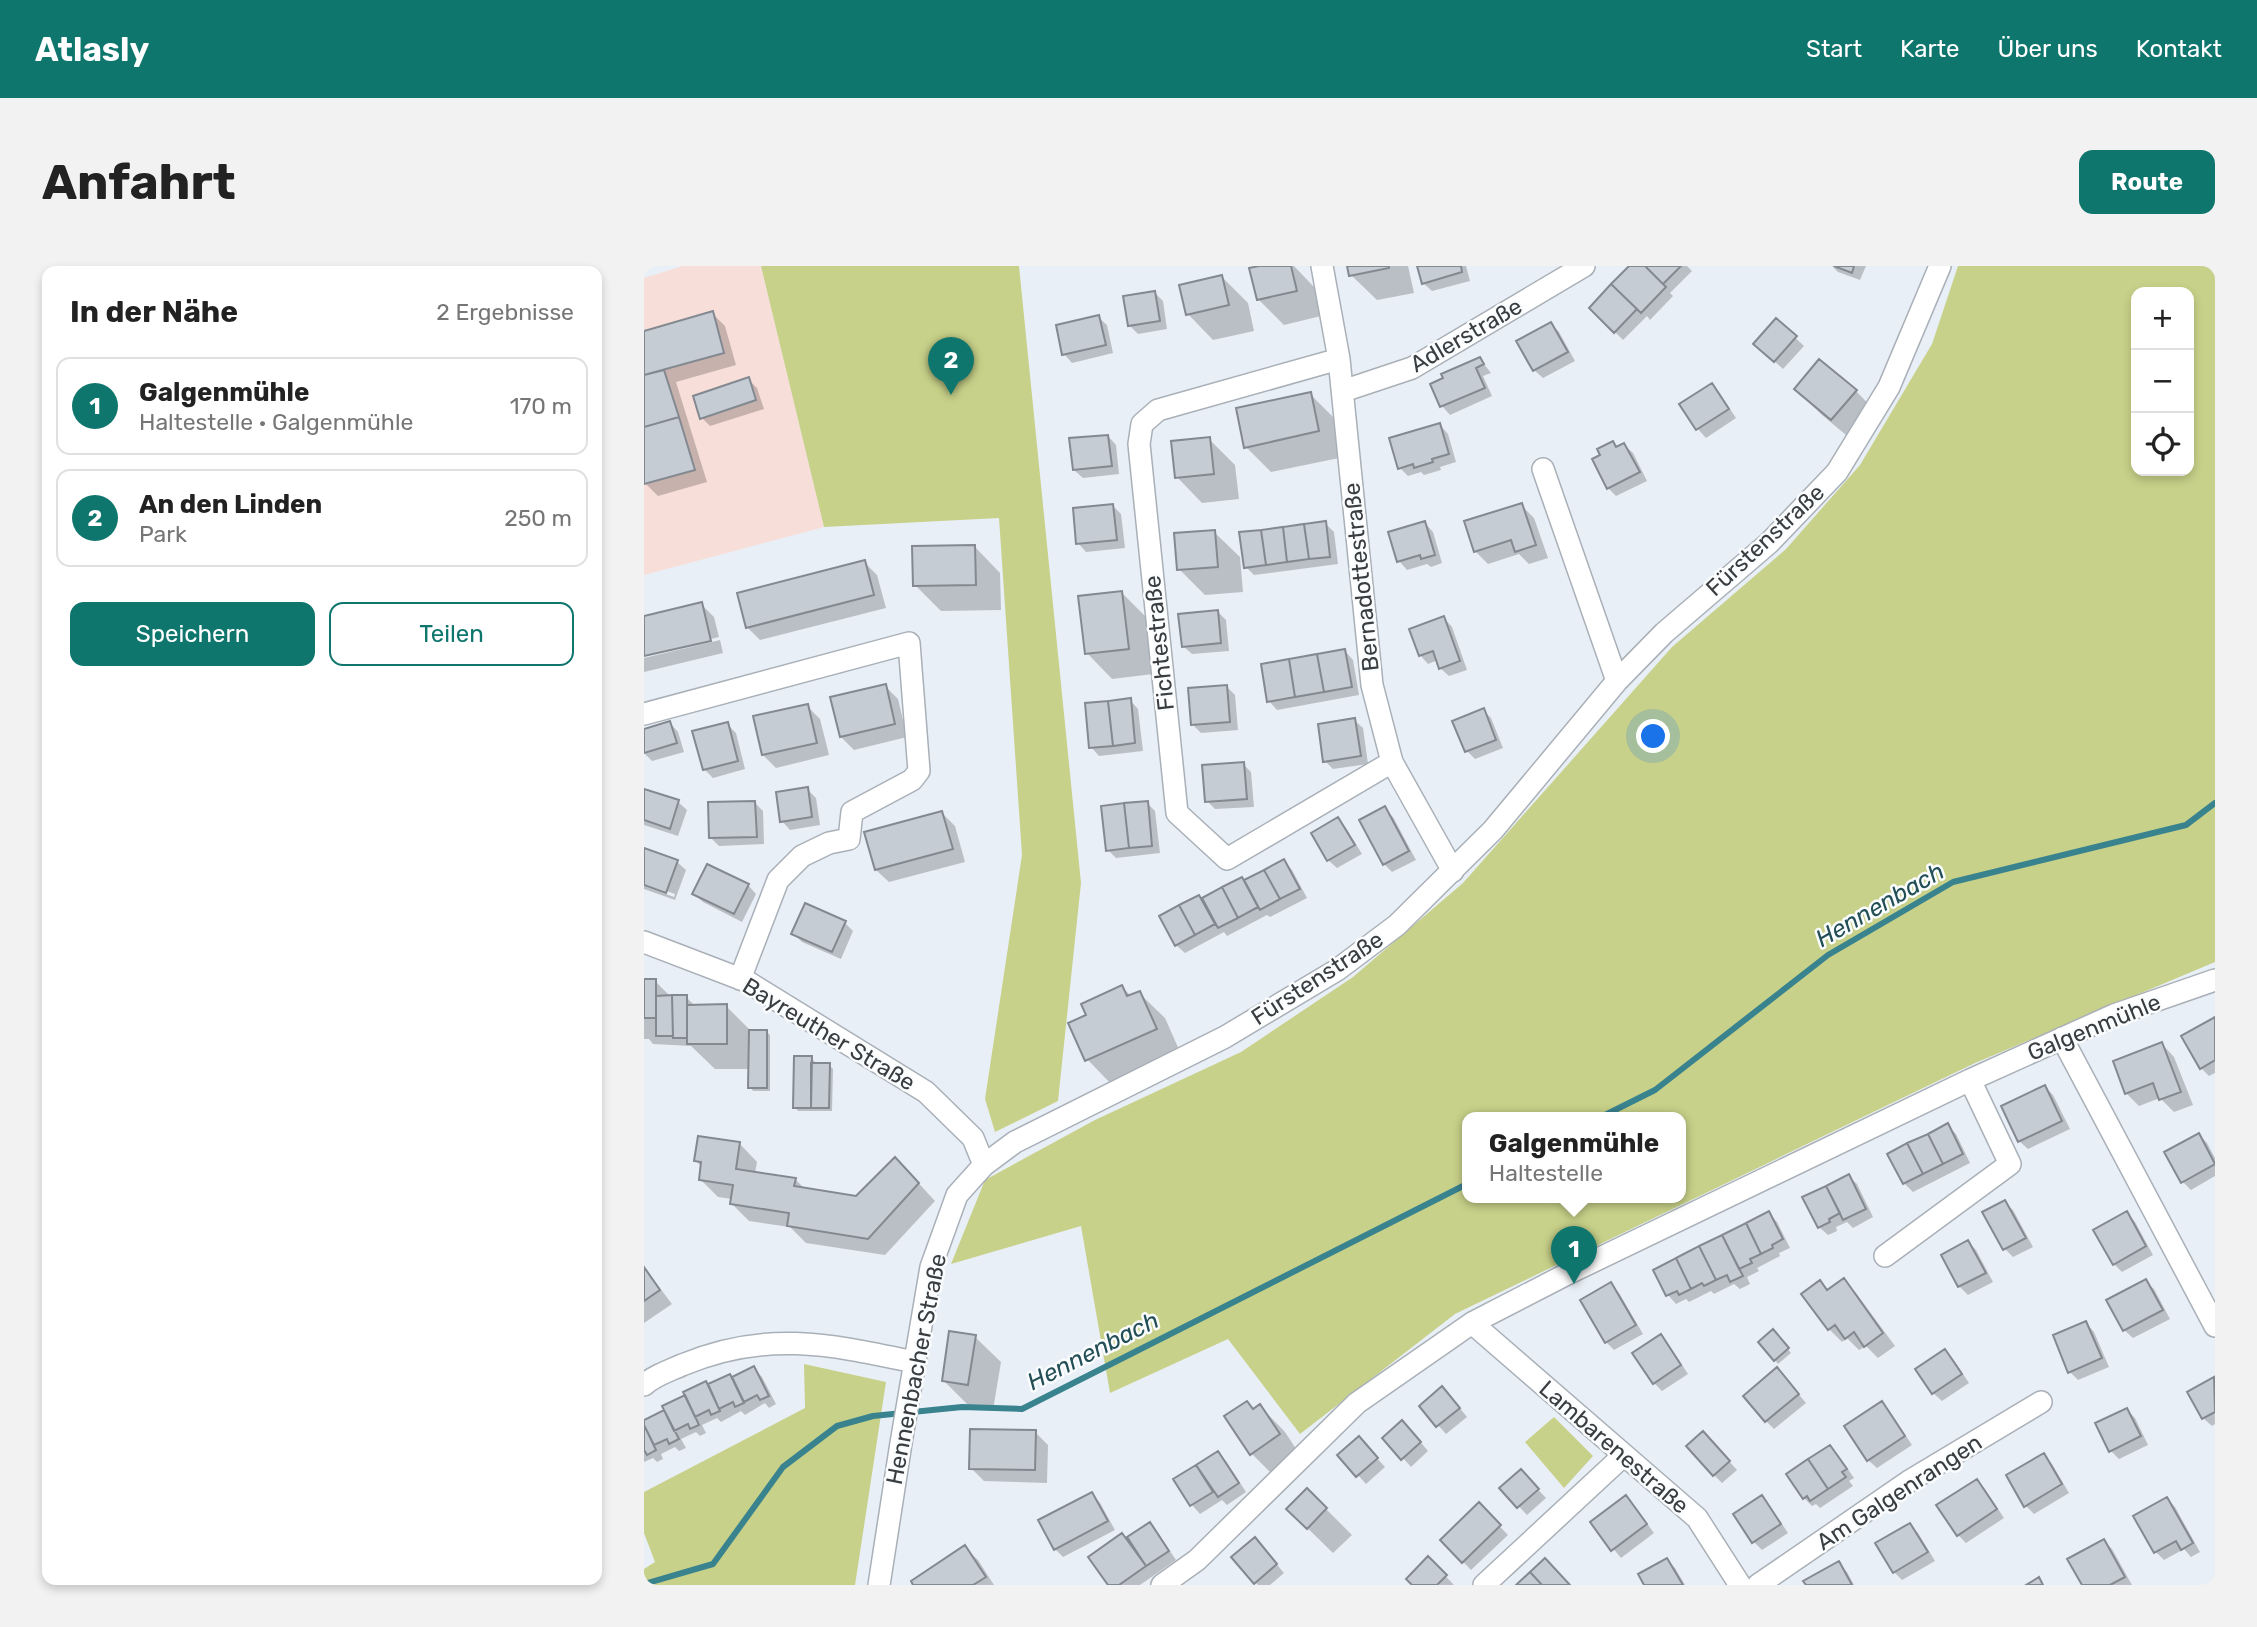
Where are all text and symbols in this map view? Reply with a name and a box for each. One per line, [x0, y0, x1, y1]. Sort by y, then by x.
text: Atlasly [35, 30, 149, 69]
text: Start [1806, 35, 1862, 63]
text: Karte [1900, 35, 1960, 63]
text: Über uns [1998, 35, 2098, 63]
text: Kontakt [2136, 35, 2222, 63]
button: Route [2079, 150, 2215, 214]
text: Anfahrt [42, 153, 236, 211]
map controls [2131, 287, 2194, 476]
button: + [2131, 287, 2194, 350]
street label: Adlerstraße [1405, 292, 1527, 378]
text: In der Nähe [70, 294, 238, 330]
text: 2 Ergebnisse [436, 298, 574, 326]
pin: 2 [928, 337, 974, 395]
button: − [2131, 350, 2194, 413]
text: Galgenmühle [139, 377, 309, 408]
text: 1 [89, 392, 101, 420]
text: 170 m [510, 392, 572, 420]
text: Haltestelle · Galgenmühle [139, 408, 413, 436]
button: locate [2131, 413, 2194, 476]
street label: Fürstenstraße [1700, 478, 1830, 602]
street label: Bernadottestraße [1337, 481, 1385, 673]
text: An den Linden [139, 489, 322, 520]
text: 2 [88, 504, 102, 532]
text: 250 m [504, 504, 572, 532]
text: Park [139, 520, 187, 548]
street label: Fichtestraße [1138, 574, 1180, 712]
button: Speichern [70, 602, 315, 666]
button: Teilen [329, 602, 574, 666]
your location [1636, 719, 1670, 753]
water label: Hennenbach [1811, 857, 1949, 953]
street label: Fürstenstraße [1246, 925, 1388, 1031]
street label: Bayreuther Straße [738, 971, 920, 1097]
street label: Galgenmühle [2023, 988, 2165, 1066]
popup [1462, 1112, 1686, 1203]
text: Galgenmühle [1489, 1128, 1659, 1159]
text: Haltestelle [1489, 1159, 1603, 1187]
pin: 1 [1551, 1226, 1597, 1284]
street label: Hennenbacher Straße [880, 1251, 952, 1487]
water label: Hennenbach [1023, 1306, 1163, 1396]
street label: Lambarenestraße [1533, 1374, 1695, 1520]
street label: Am Galgenrangen [1811, 1428, 1987, 1556]

